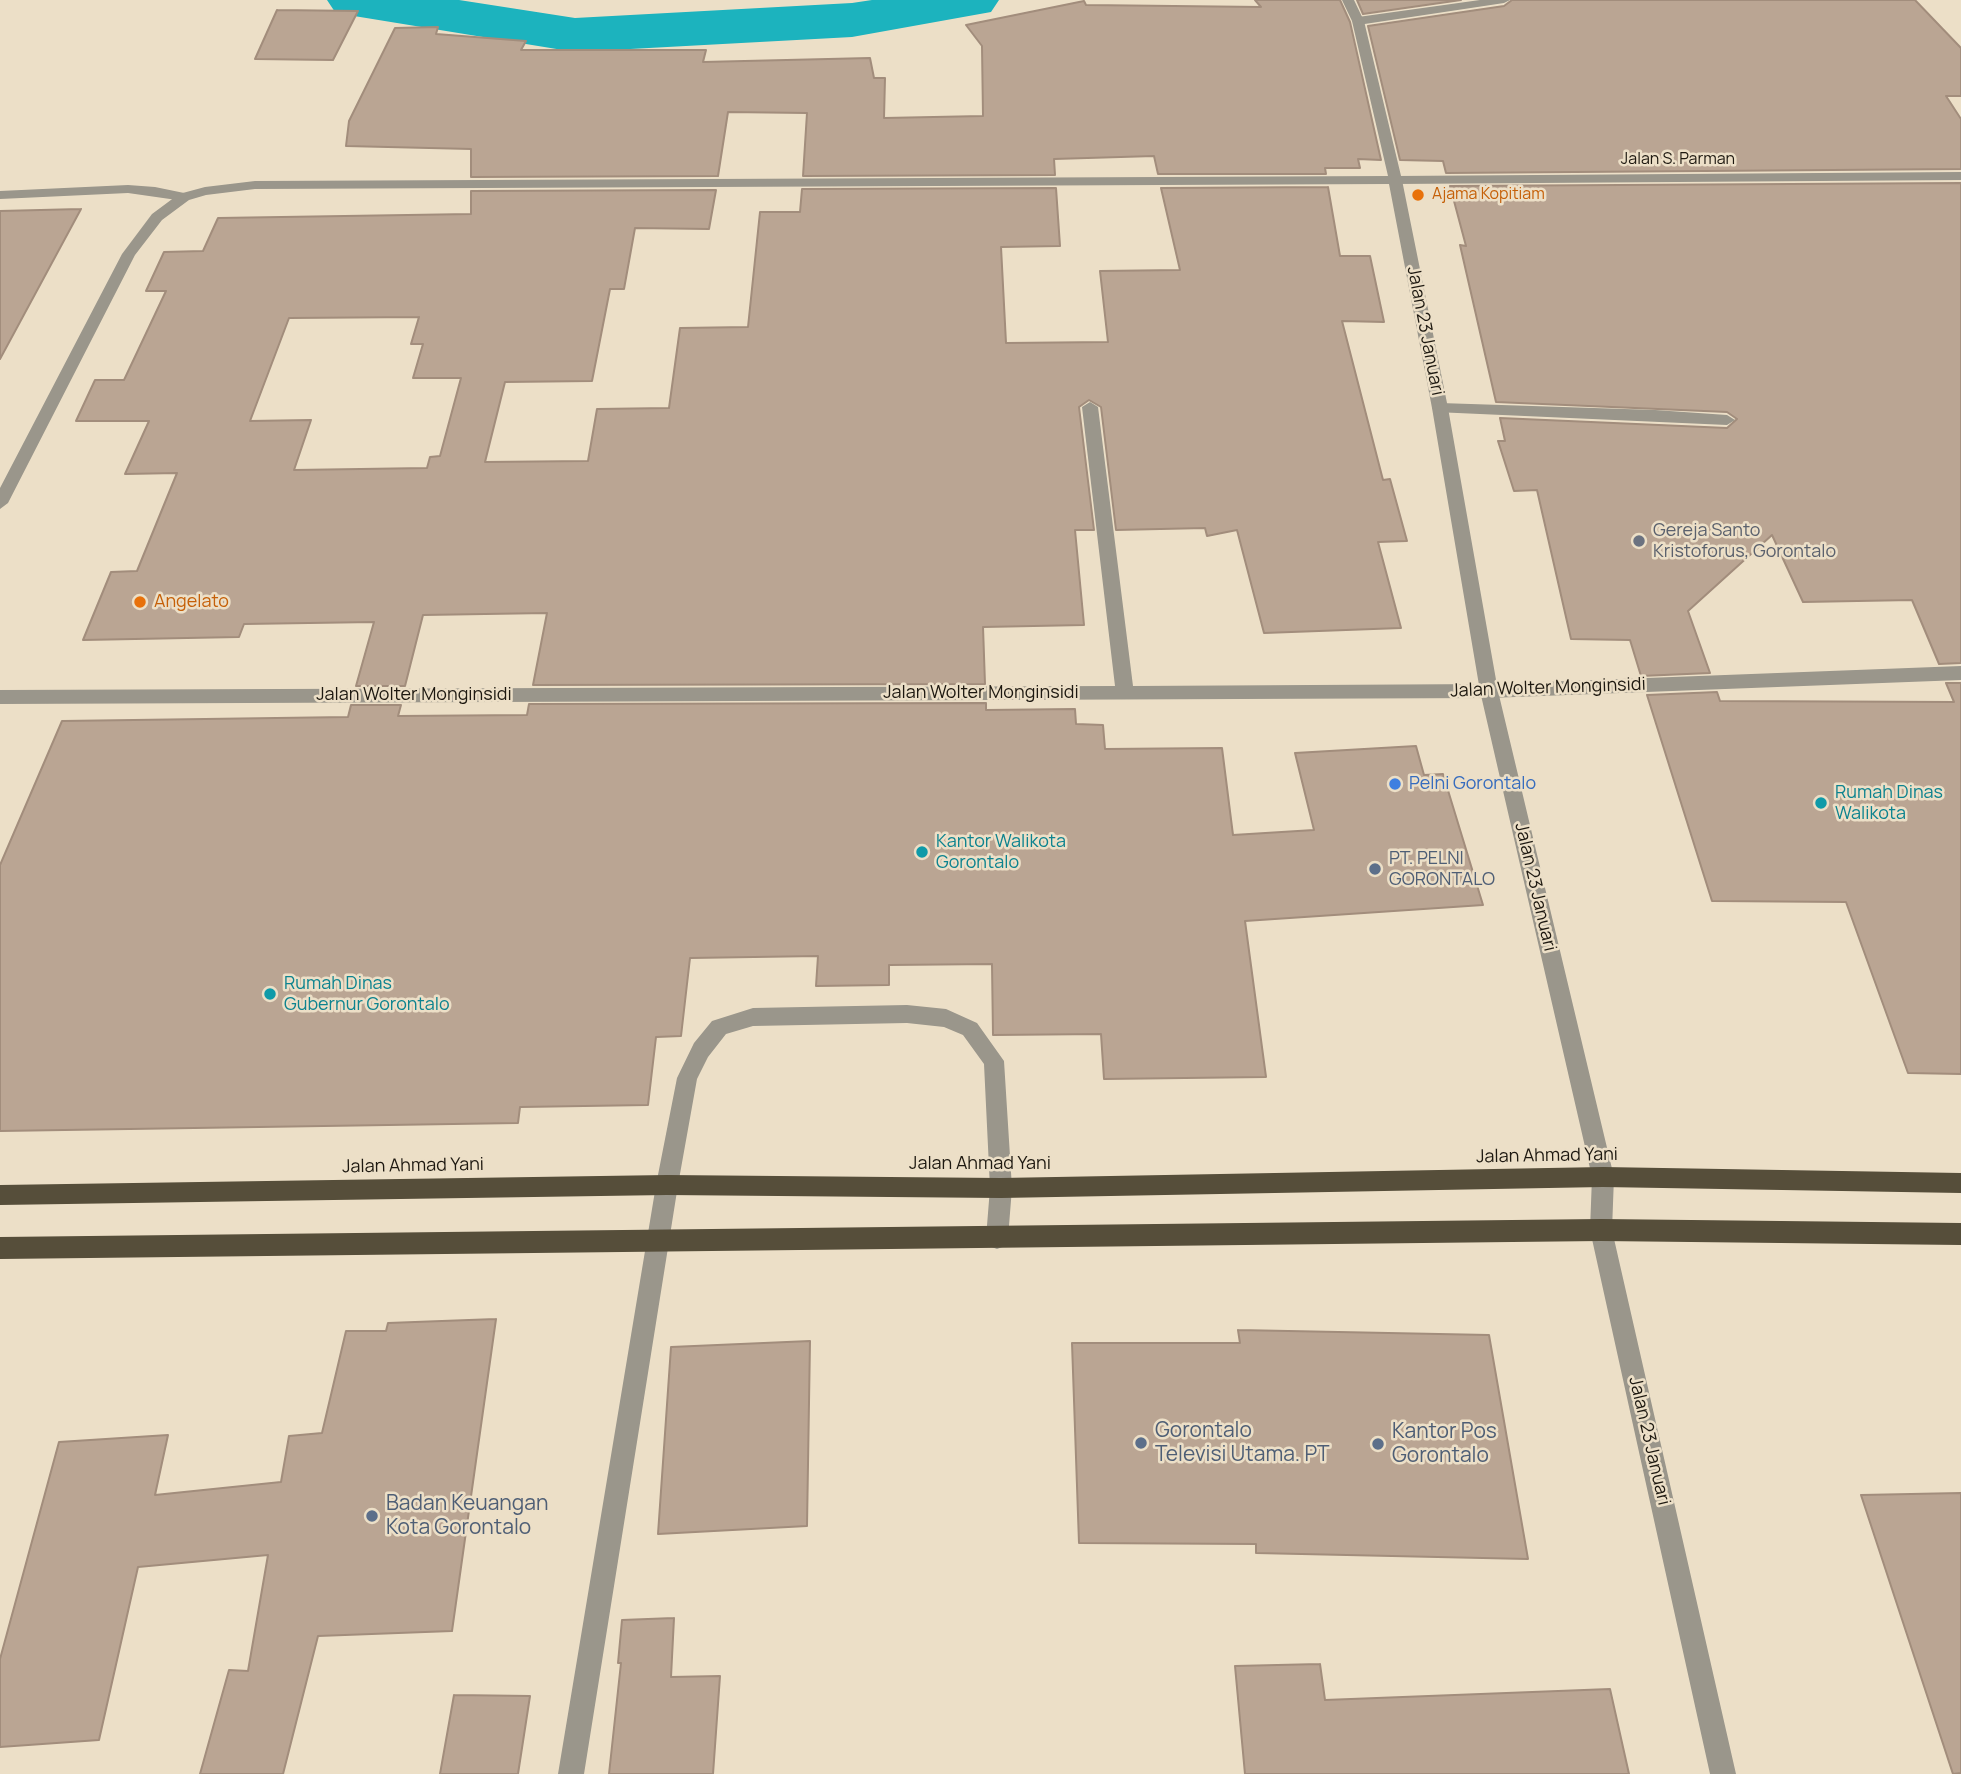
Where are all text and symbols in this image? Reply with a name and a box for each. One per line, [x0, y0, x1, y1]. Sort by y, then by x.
street label: Jalan S. Parman [1621, 150, 1735, 170]
place label: Ajama Kopitiam [1432, 185, 1545, 205]
marker: Ajama Kopitiam [1410, 187, 1426, 203]
street label: Jalan 23 Januari [1402, 265, 1448, 397]
place label: Gereja Santo Kristoforus, Gorontalo [1653, 520, 1836, 562]
marker: Gereja Santo Kristoforus, Gorontalo [1631, 533, 1647, 549]
place label: Angelato [154, 591, 229, 613]
marker: Angelato [132, 594, 148, 610]
street label: Jalan Wolter Monginsidi [1450, 674, 1646, 702]
street label: Jalan Wolter Monginsidi [883, 682, 1079, 704]
street label: Jalan Wolter Monginsidi [316, 684, 512, 706]
place label: Pelni Gorontalo [1409, 773, 1536, 795]
marker: Pelni Gorontalo [1387, 776, 1403, 792]
place label: Rumah Dinas Walikota [1835, 782, 1943, 824]
marker: Rumah Dinas Walikota [1813, 795, 1829, 811]
street label: Jalan 23 Januari [1510, 821, 1560, 953]
place label: Kantor Walikota Gorontalo [936, 831, 1066, 874]
marker: Kantor Walikota Gorontalo [914, 844, 930, 860]
place label: PT. PELNI GORONTALO [1389, 848, 1495, 890]
marker: PT. PELNI GORONTALO [1367, 861, 1383, 877]
place label: Rumah Dinas Gubernur Gorontalo [284, 973, 450, 1016]
marker: Rumah Dinas Gubernur Gorontalo [262, 986, 278, 1002]
street label: Jalan Ahmad Yani [1476, 1144, 1618, 1168]
street label: Jalan Ahmad Yani [909, 1153, 1051, 1175]
street label: Jalan Ahmad Yani [342, 1154, 484, 1178]
street label: Jalan 23 Januari [1624, 1375, 1674, 1507]
place label: Gorontalo Televisi Utama. PT [1155, 1418, 1330, 1468]
place label: Kantor Pos Gorontalo [1392, 1419, 1497, 1469]
marker: Gorontalo Televisi Utama. PT [1133, 1435, 1149, 1451]
marker: Kantor Pos Gorontalo [1370, 1436, 1386, 1452]
place label: Badan Keuangan Kota Gorontalo [386, 1491, 548, 1541]
marker: Badan Keuangan Kota Gorontalo [364, 1508, 380, 1524]

